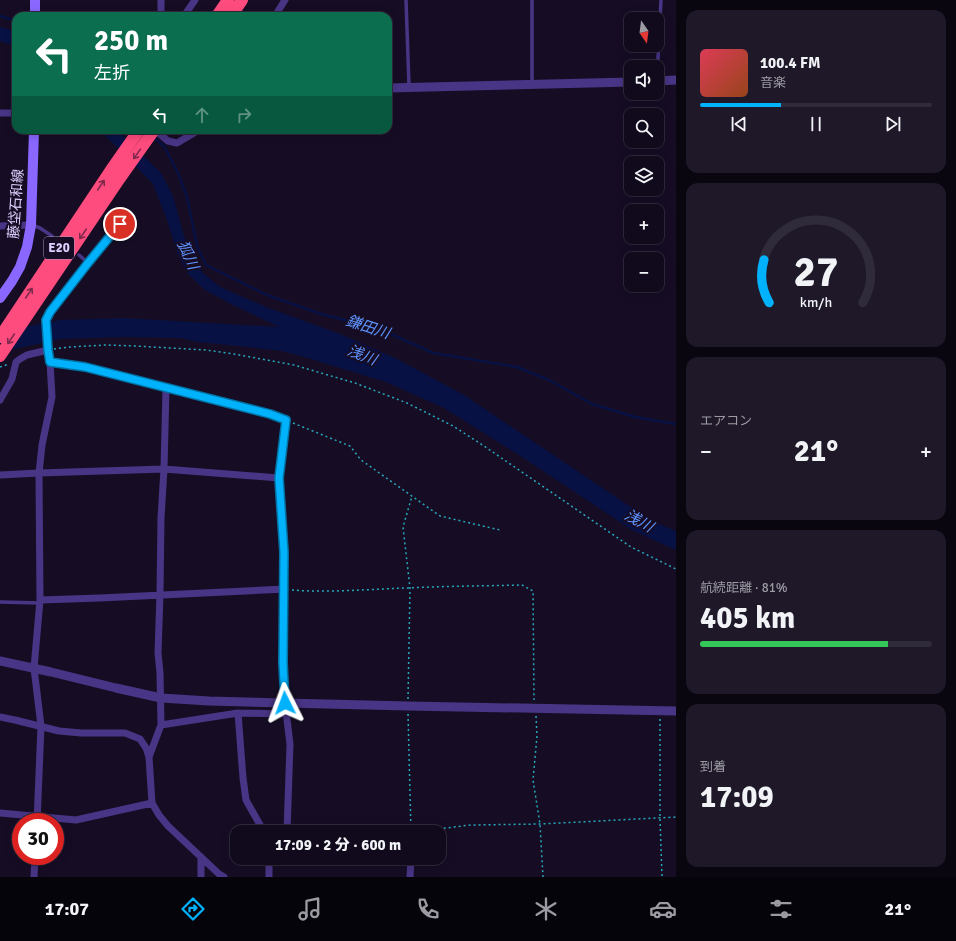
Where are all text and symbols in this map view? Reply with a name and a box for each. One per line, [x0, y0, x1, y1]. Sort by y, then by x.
north arrow [624, 12, 664, 52]
map controls [624, 12, 664, 292]
text: 250 m [94, 24, 168, 58]
icon: left [28, 28, 80, 80]
text: 100.4 FM [760, 54, 821, 72]
button: sound [624, 60, 664, 100]
text: 左折 [94, 62, 130, 84]
text: 音楽 [760, 75, 786, 91]
icon: left [149, 104, 171, 126]
icon: ahead [191, 104, 213, 126]
icon: right [233, 104, 255, 126]
button: search [624, 108, 664, 148]
icon: previous [728, 113, 750, 135]
icon: pause [805, 113, 827, 135]
icon: next [882, 113, 904, 135]
one-way arrow [133, 148, 141, 159]
button: layers [624, 156, 664, 196]
street label: 藤垈石和線 [5, 168, 27, 240]
one-way arrow [97, 180, 105, 191]
button: + [624, 204, 664, 244]
pin [103, 207, 137, 241]
icon: arrive [109, 213, 131, 235]
one-way arrow [79, 228, 87, 239]
road number: E20 [44, 237, 74, 259]
water label: 狐川 [174, 238, 203, 274]
text: 27 [794, 247, 838, 298]
button: − [624, 252, 664, 292]
one-way arrow [25, 288, 33, 299]
text: km/h [800, 294, 832, 311]
water label: 鎌田川 [344, 311, 394, 343]
one-way arrow [7, 333, 15, 344]
water label: 浅川 [345, 341, 381, 369]
text: エアコン [700, 413, 752, 429]
text: 21° [794, 433, 838, 470]
text: − [700, 438, 712, 465]
text: + [920, 438, 932, 465]
water label: 浅川 [622, 506, 658, 537]
text: 航続距離 · 81% [700, 580, 788, 596]
text: 405 km [700, 600, 795, 637]
position arrow [264, 682, 306, 724]
text: 到着 [700, 759, 726, 775]
text: 17:09 [700, 779, 774, 816]
speed limit sign: 30 [12, 813, 64, 865]
text: 17:09 · 2 分 · 600 m [275, 836, 401, 854]
icon: directions [179, 895, 207, 923]
icon: music [296, 895, 324, 923]
icon: phone [414, 895, 442, 923]
icon: climate [532, 895, 560, 923]
icon: car [649, 895, 677, 923]
icon: filters [767, 895, 795, 923]
text: 17:07 [45, 898, 89, 920]
text: 21° [884, 898, 911, 920]

